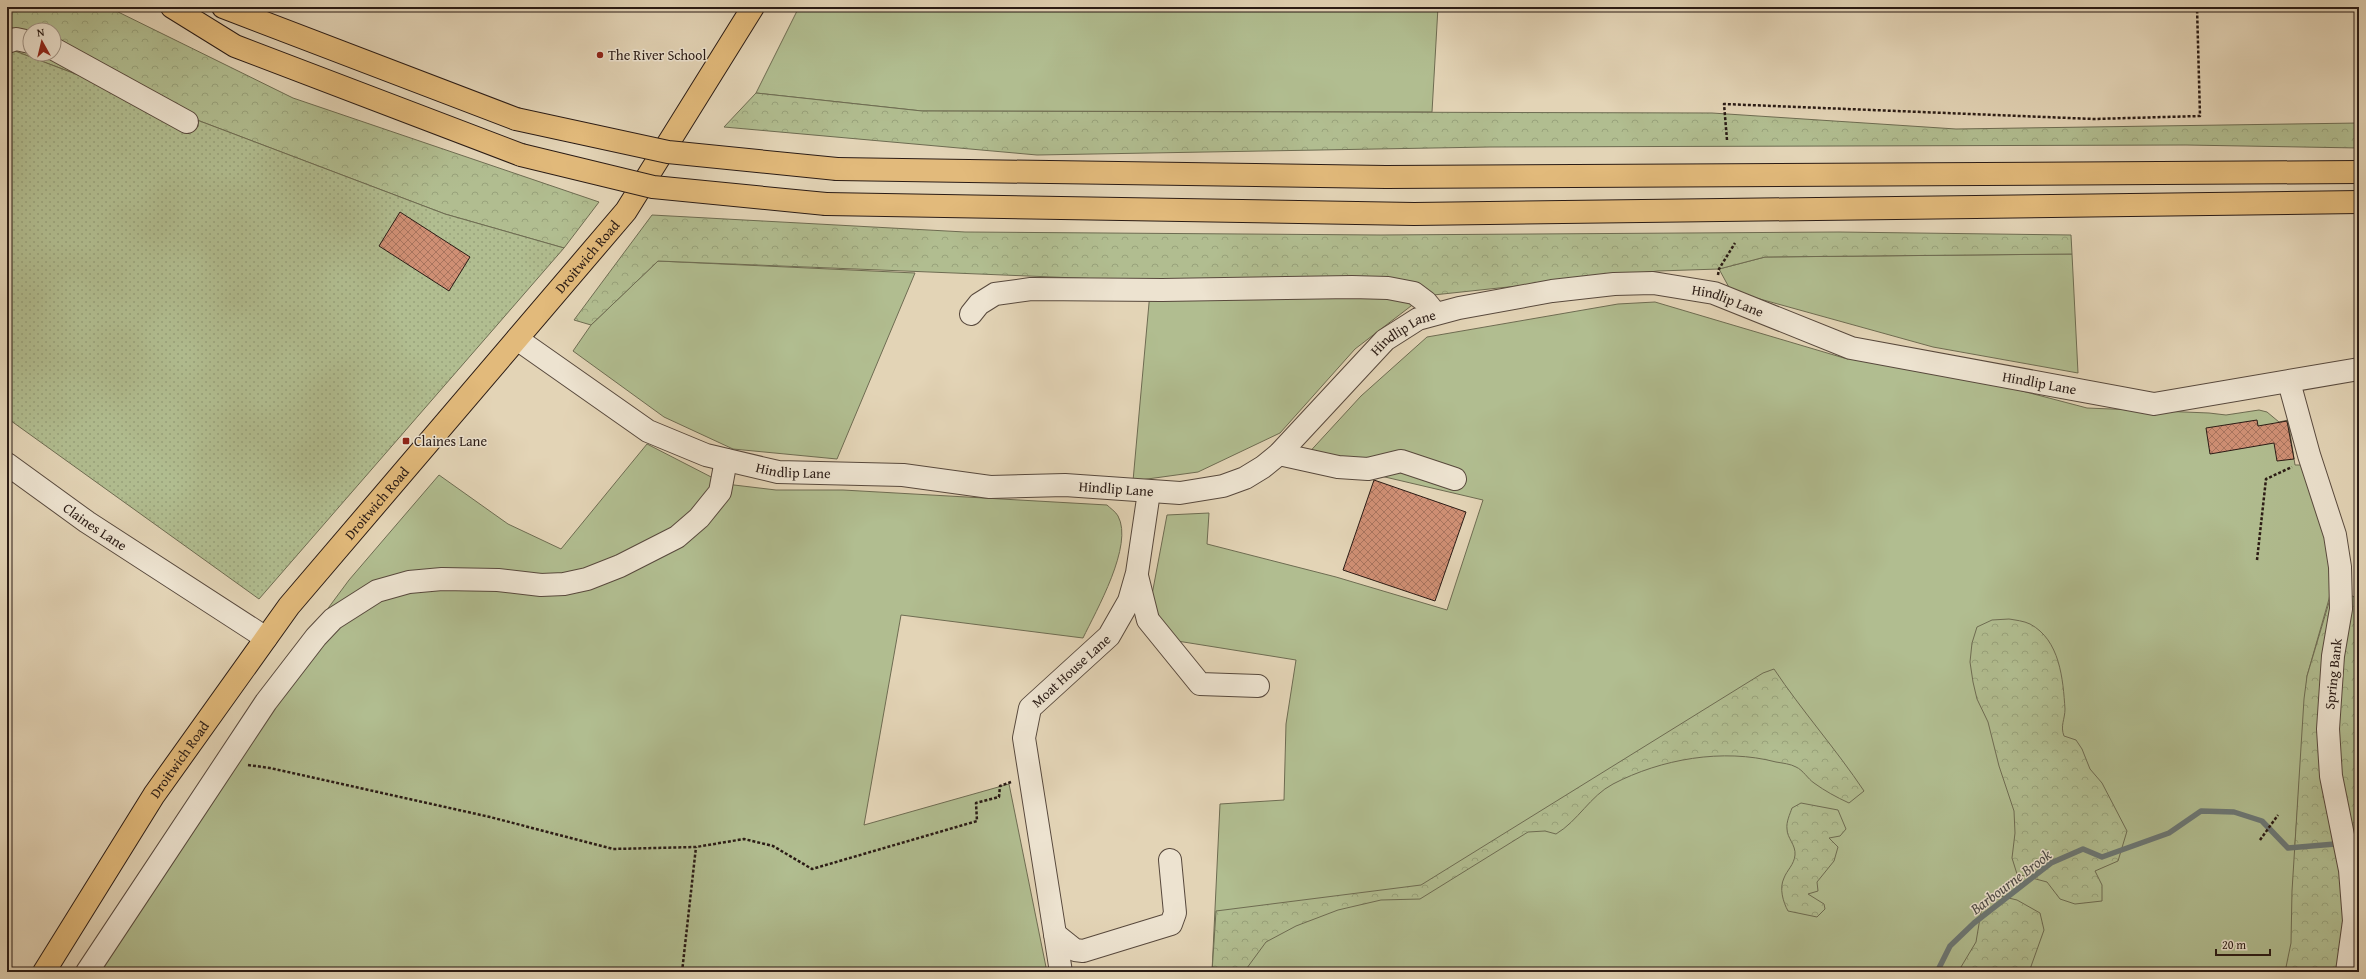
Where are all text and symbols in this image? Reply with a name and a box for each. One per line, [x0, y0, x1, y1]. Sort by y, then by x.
north arrow [22, 22, 62, 62]
text: N [36, 24, 46, 41]
place label: The River School [608, 45, 706, 65]
marker: The River School [595, 50, 605, 60]
street label: Droitwich Road [550, 215, 624, 297]
street label: Hindlip Lane [1690, 280, 1767, 322]
street label: Hindlip Lane [1366, 305, 1438, 360]
street label: Hindlip Lane [2001, 366, 2079, 400]
place label: Claines Lane [414, 431, 487, 451]
marker: Claines Lane [401, 436, 411, 446]
street label: Hindlip Lane [754, 457, 831, 483]
street label: Droitwich Road [340, 462, 414, 544]
street label: Hindlip Lane [1078, 476, 1155, 501]
street label: Claines Lane [59, 498, 131, 556]
street label: Moat House Lane [1027, 629, 1115, 712]
street label: Spring Bank [2319, 637, 2347, 711]
street label: Droitwich Road [145, 717, 214, 802]
water label: Barbourne Brook [1965, 844, 2056, 920]
scale bar [2216, 931, 2270, 957]
text: 20 m [2222, 936, 2246, 953]

